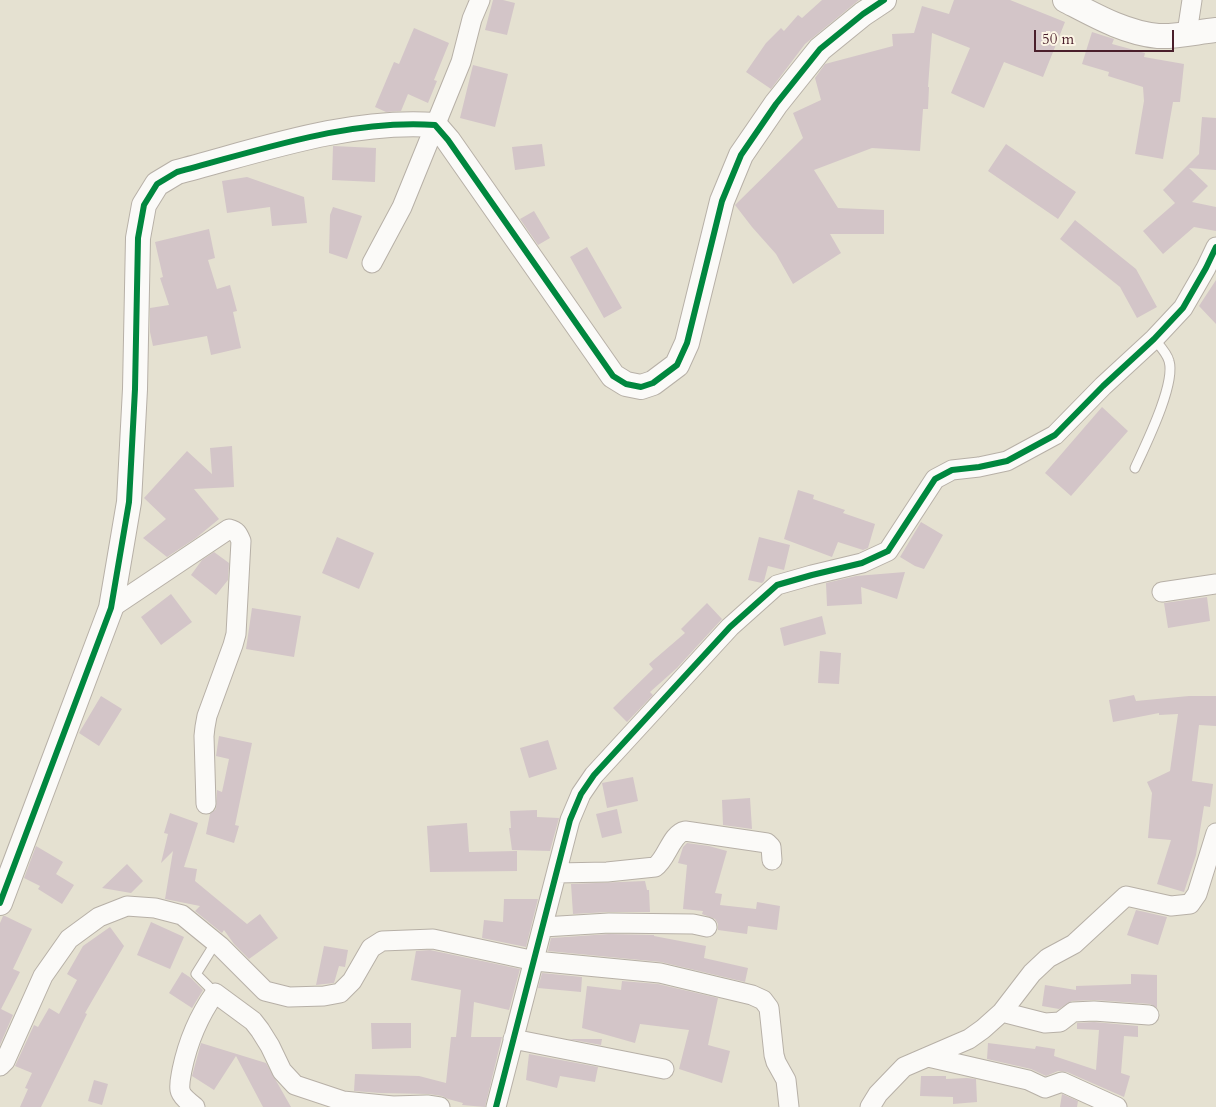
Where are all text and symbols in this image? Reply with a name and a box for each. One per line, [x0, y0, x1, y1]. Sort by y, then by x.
scale bar [1036, 20, 1176, 52]
text: 50 m [1042, 29, 1074, 49]

